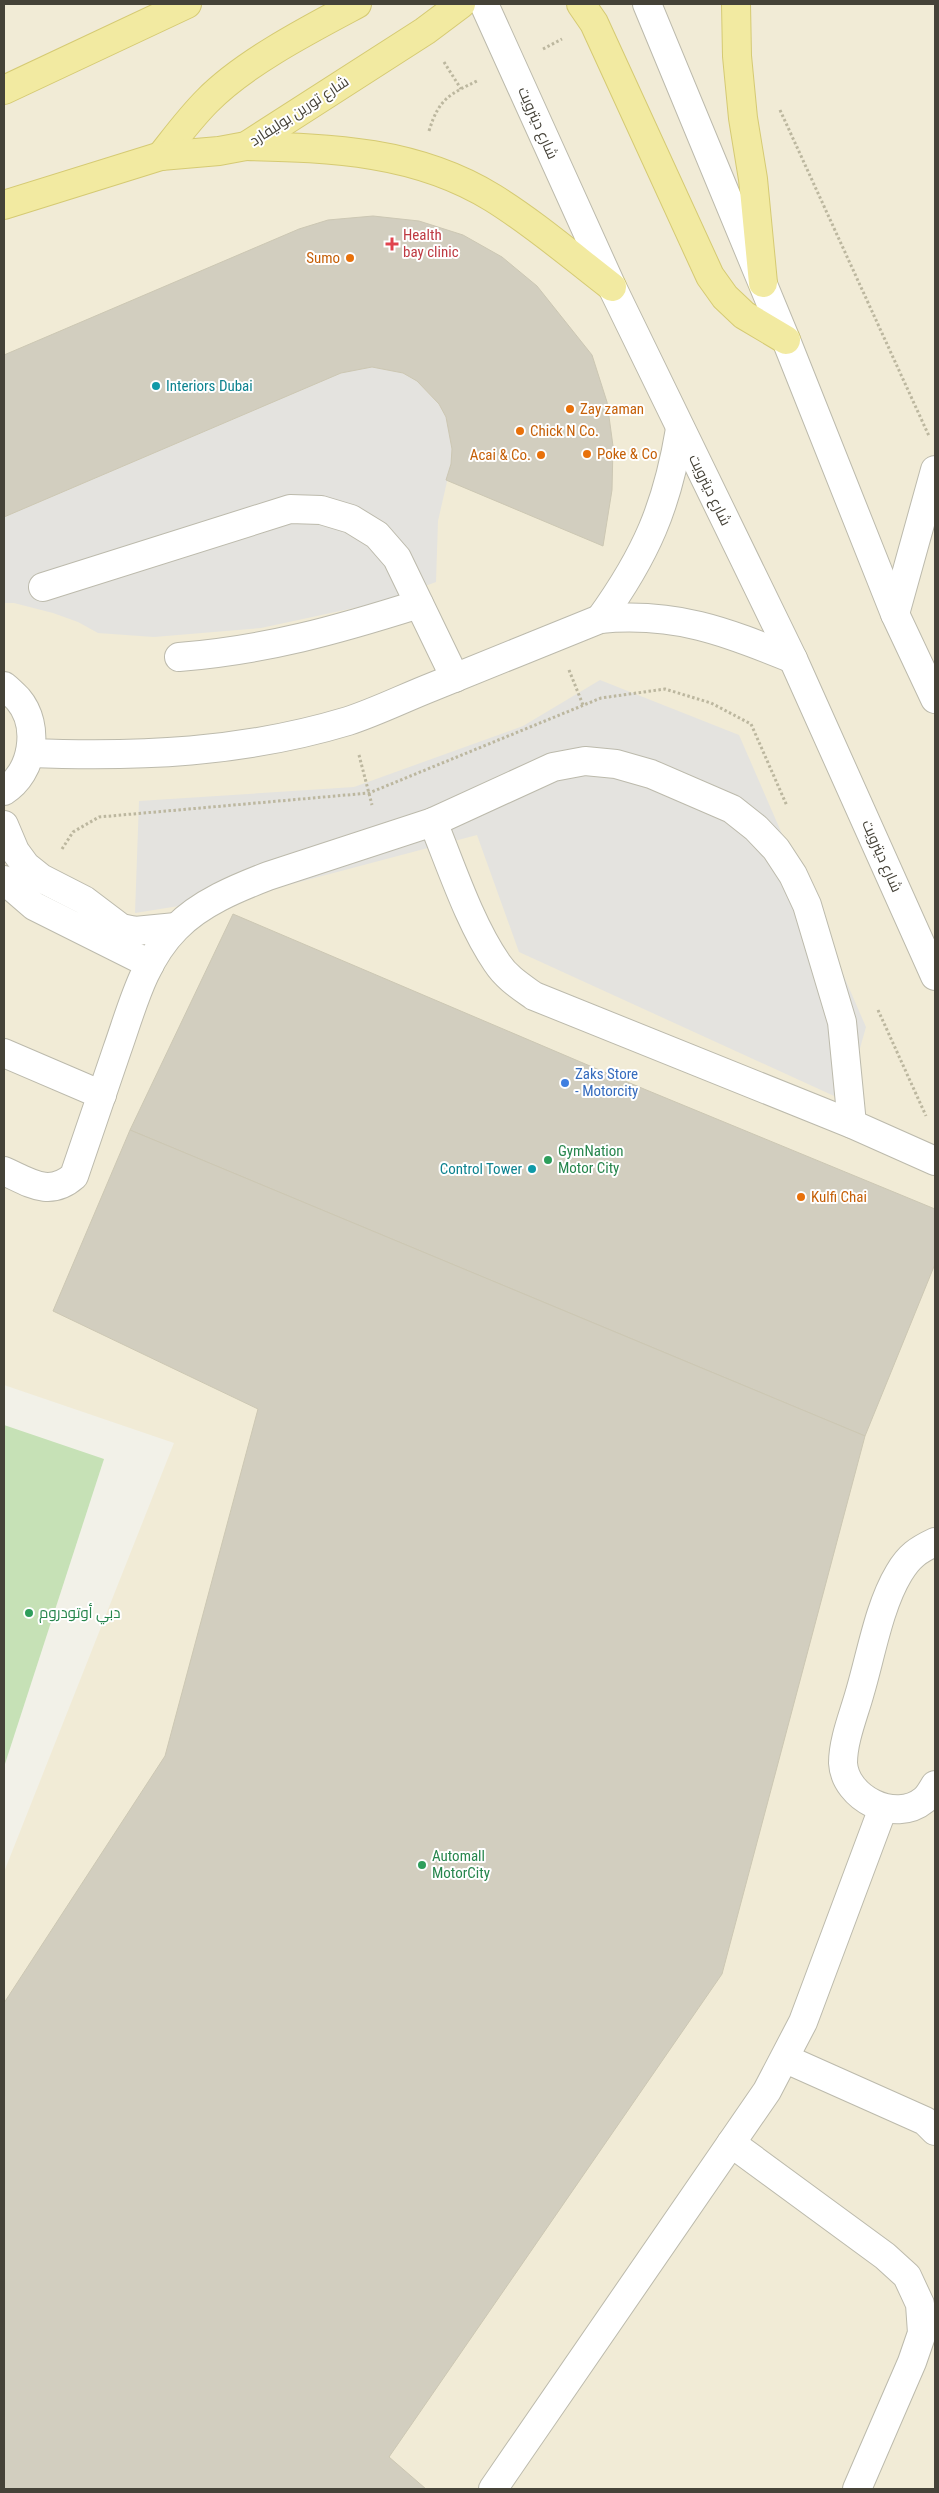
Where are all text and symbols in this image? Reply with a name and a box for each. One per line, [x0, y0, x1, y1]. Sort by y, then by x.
street label: شارع تورين بوليفارد [246, 72, 353, 151]
street label: شارع ديترويت [512, 84, 562, 163]
place label: Health bay clinic [403, 226, 459, 261]
marker: Health bay clinic [385, 237, 399, 251]
place label: Sumo [306, 249, 340, 267]
marker: Sumo [344, 252, 356, 264]
place label: Interiors Dubai [166, 377, 253, 395]
marker: Interiors Dubai [150, 380, 162, 392]
place label: Zay zaman [580, 400, 644, 418]
marker: Zay zaman [564, 403, 576, 415]
place label: Chick N Co. [530, 422, 599, 440]
marker: Chick N Co. [514, 425, 526, 437]
place label: Poke & Co [597, 445, 657, 463]
place label: Acai & Co. [470, 446, 531, 464]
marker: Poke & Co [581, 448, 593, 460]
marker: Acai & Co. [535, 449, 547, 461]
street label: شارع ديترويت [683, 451, 735, 529]
street label: شارع ديترويت [856, 817, 906, 896]
place label: Zaks Store - Motorcity [575, 1065, 638, 1100]
marker: Zaks Store - Motorcity [559, 1077, 571, 1089]
place label: GymNation Motor City [558, 1142, 624, 1177]
marker: GymNation Motor City [542, 1154, 554, 1166]
place label: Control Tower [440, 1160, 522, 1178]
marker: Control Tower [526, 1163, 538, 1175]
place label: Kulfi Chai [811, 1188, 867, 1206]
marker: Kulfi Chai [795, 1191, 807, 1203]
place label: دبي أوتودروم [39, 1603, 121, 1625]
marker: دبي أوتودروم [23, 1607, 35, 1619]
place label: Automall MotorCity [432, 1847, 490, 1882]
marker: Automall MotorCity [416, 1859, 428, 1871]

